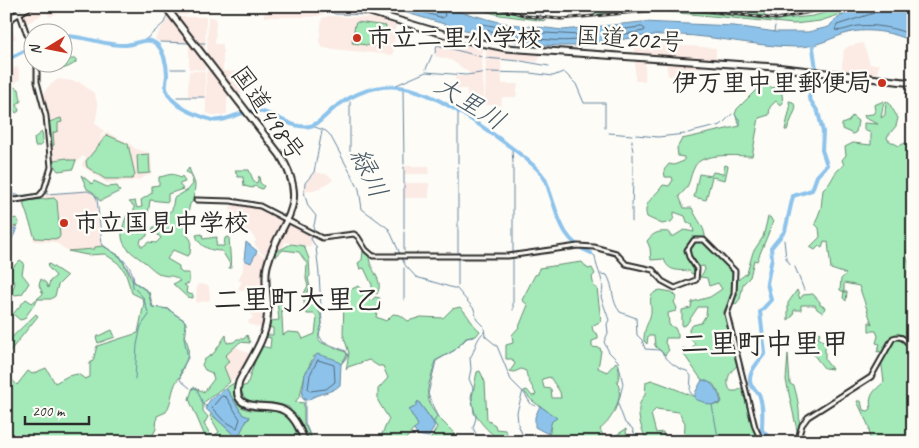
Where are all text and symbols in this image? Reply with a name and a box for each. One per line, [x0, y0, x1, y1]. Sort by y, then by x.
street label: 国道202号 [575, 19, 685, 59]
north arrow [22, 22, 72, 72]
place label: 市立二里小学校 [367, 22, 542, 54]
marker: 市立二里小学校 [351, 32, 363, 44]
text: N [26, 42, 45, 56]
street label: 国道498号 [224, 59, 312, 167]
place label: 伊万里中里郵便局 [672, 67, 872, 99]
water label: 大里川 [428, 68, 512, 138]
marker: 伊万里中里郵便局 [876, 77, 888, 89]
water label: 緑川 [343, 142, 395, 204]
place label: 市立国見中学校 [74, 207, 249, 239]
marker: 市立国見中学校 [58, 217, 70, 229]
district label: 二里町大里乙 [214, 282, 382, 317]
district label: 二里町中里甲 [681, 326, 849, 361]
scale bar [25, 393, 89, 425]
text: 200 m [32, 402, 66, 421]

